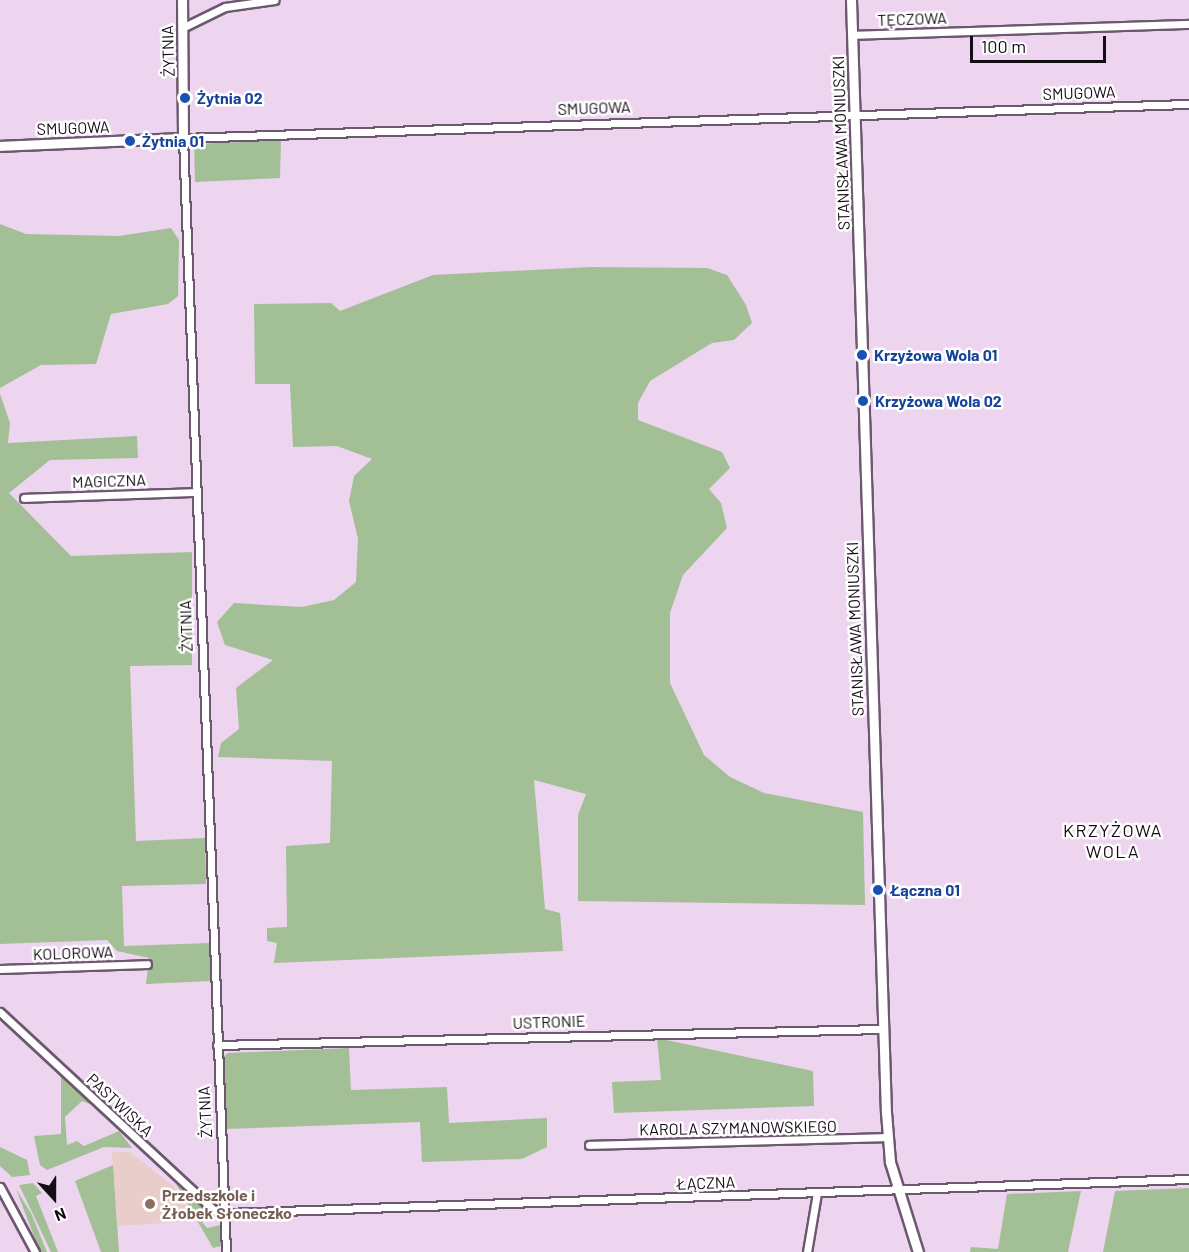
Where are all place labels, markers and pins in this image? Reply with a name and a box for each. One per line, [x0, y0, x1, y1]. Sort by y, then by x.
place label: Żytnia 02 [197, 88, 263, 108]
marker: Żytnia 02 [178, 91, 192, 105]
place label: Żytnia 01 [142, 131, 204, 151]
marker: Żytnia 01 [123, 134, 137, 148]
place label: Krzyżowa Wola 01 [874, 345, 997, 365]
marker: Krzyżowa Wola 01 [855, 348, 869, 362]
place label: Krzyżowa Wola 02 [875, 391, 1002, 411]
marker: Krzyżowa Wola 02 [856, 394, 870, 408]
place label: Łączna 01 [890, 880, 960, 900]
marker: Łączna 01 [871, 883, 885, 897]
place label: Przedszkole i Żłobek Słoneczko [162, 1185, 292, 1223]
marker: Przedszkole i Żłobek Słoneczko [143, 1197, 157, 1211]

